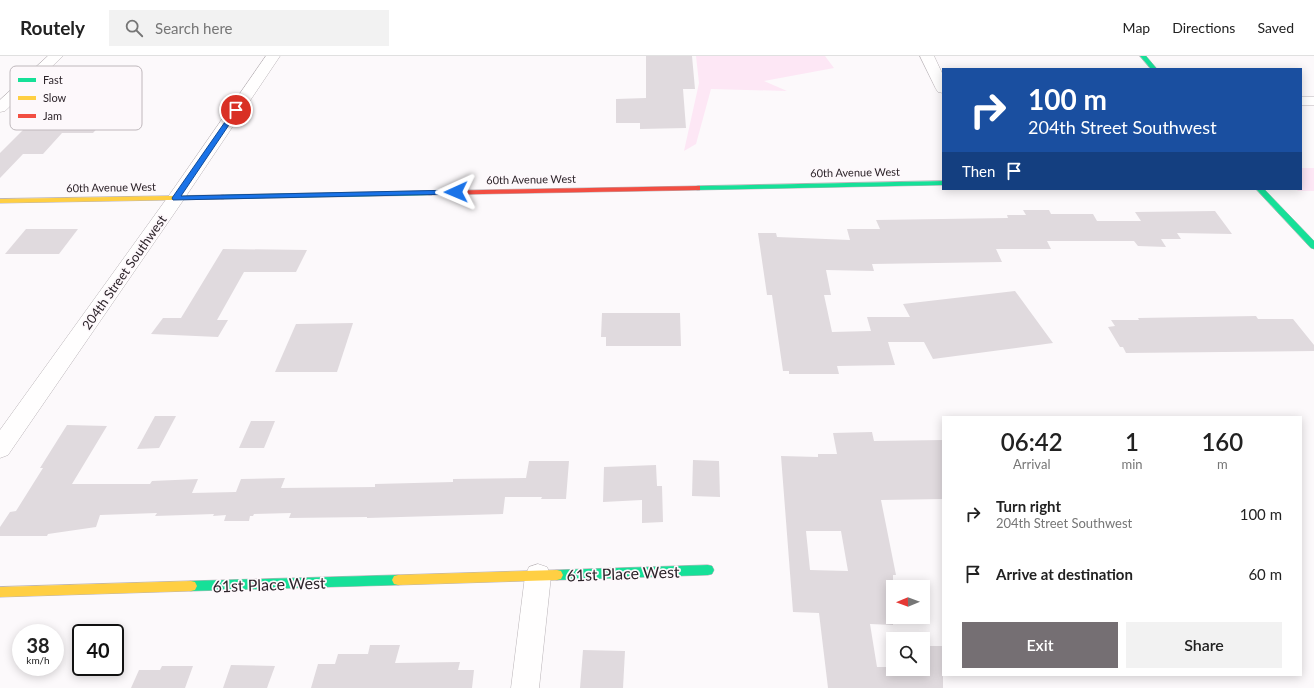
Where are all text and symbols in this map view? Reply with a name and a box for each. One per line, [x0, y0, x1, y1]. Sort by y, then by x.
search box [109, 10, 389, 46]
text: Routely [20, 16, 85, 39]
icon: search [123, 17, 145, 39]
text: Search here [155, 19, 232, 37]
text: Map [1123, 19, 1150, 36]
text: Directions [1172, 19, 1235, 36]
text: Saved [1257, 19, 1294, 36]
legend [10, 66, 142, 130]
text: Fast [43, 73, 63, 86]
text: 100 m [1028, 82, 1107, 116]
icon: right [962, 84, 1014, 136]
text: Slow [43, 91, 67, 104]
pin [219, 93, 253, 127]
icon: arrive [225, 99, 247, 121]
text: Jam [43, 109, 62, 122]
text: 204th Street Southwest [1028, 116, 1217, 138]
icon: arrive [1003, 160, 1025, 182]
text: Then [962, 162, 995, 180]
street label: 60th Avenue West [810, 165, 900, 179]
position arrow [435, 171, 477, 213]
street label: 60th Avenue West [486, 172, 576, 186]
street label: 60th Avenue West [66, 180, 156, 194]
street label: 204th Street Southwest [78, 211, 170, 332]
text: 06:42 [1001, 427, 1063, 456]
text: 1 [1125, 427, 1139, 456]
text: 160 [1201, 427, 1243, 456]
text: Arrival [1013, 456, 1050, 472]
text: min [1121, 456, 1143, 472]
text: m [1217, 456, 1228, 472]
text: Turn right [996, 497, 1061, 515]
icon: right [962, 503, 984, 525]
text: 100 m [1240, 505, 1282, 523]
text: 204th Street Southwest [996, 515, 1132, 531]
street label: 61st Place West [566, 562, 680, 584]
icon: arrive [962, 563, 984, 585]
text: Arrive at destination [996, 565, 1133, 583]
text: 60 m [1248, 565, 1282, 583]
street label: 61st Place West [212, 573, 326, 595]
north arrow [886, 580, 930, 624]
map controls [886, 580, 930, 676]
button: Exit [962, 622, 1118, 668]
button: Share [1126, 622, 1282, 668]
speed limit sign: 40 [72, 624, 124, 676]
button: search [886, 632, 930, 676]
text: 38 [26, 633, 50, 657]
text: km/h [26, 654, 50, 666]

